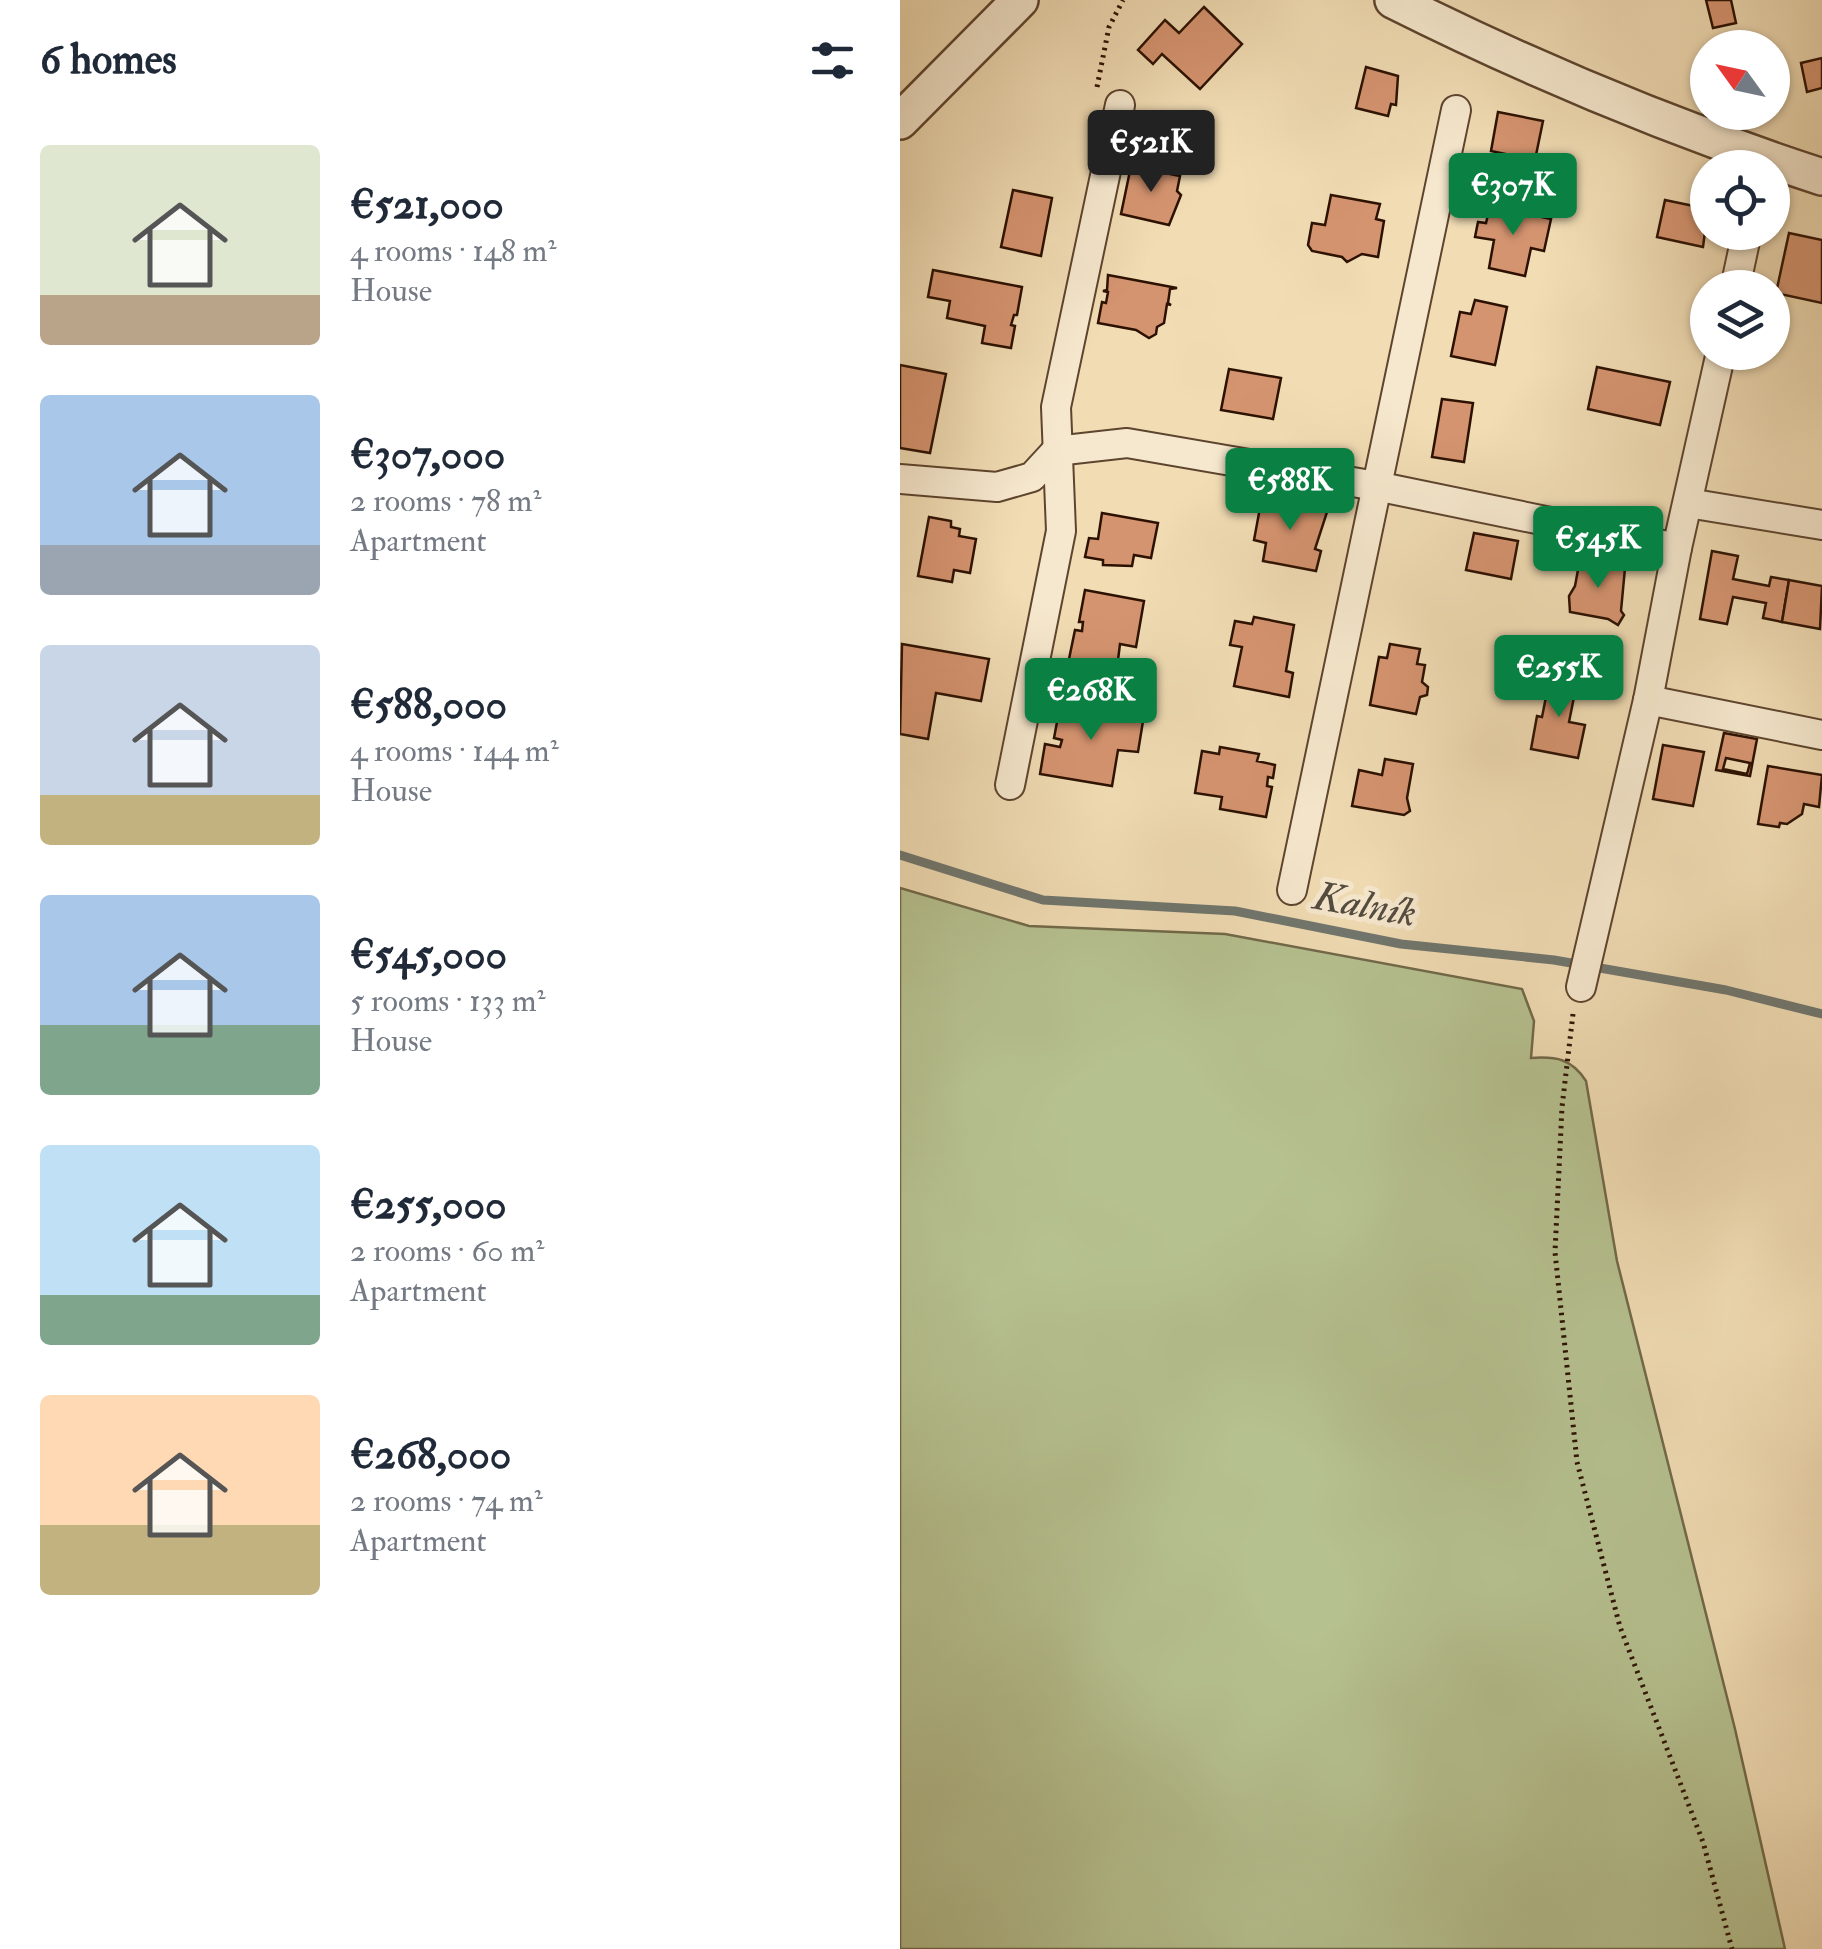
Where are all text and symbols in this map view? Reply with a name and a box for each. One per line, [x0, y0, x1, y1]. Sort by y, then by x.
north arrow [1690, 30, 1790, 130]
map controls [1690, 30, 1790, 370]
icon: filters [805, 33, 860, 88]
text: 6 homes [40, 34, 177, 86]
pin: €521K [1081, 110, 1221, 195]
text: €521K [1110, 122, 1192, 162]
button: locate [1690, 150, 1790, 250]
pin: €307K [1443, 153, 1583, 238]
text: €307K [1471, 165, 1555, 205]
text: €521,000 [350, 179, 504, 231]
icon: home [120, 185, 240, 305]
text: 4 rooms · 148 m² [350, 231, 556, 271]
button: layers [1690, 270, 1790, 370]
text: House [350, 271, 432, 311]
text: €307,000 [350, 429, 505, 481]
icon: home [120, 435, 240, 555]
pin: €588K [1220, 448, 1360, 533]
text: €588K [1247, 460, 1333, 500]
text: 2 rooms · 78 m² [350, 481, 541, 521]
pin: €545K [1528, 506, 1668, 591]
text: €545K [1555, 518, 1641, 558]
text: Apartment [350, 521, 487, 561]
pin: €255K [1489, 635, 1629, 720]
text: €255K [1516, 647, 1602, 687]
pin: €268K [1021, 658, 1161, 743]
text: €268K [1047, 670, 1135, 710]
text: €588,000 [350, 679, 507, 731]
icon: home [120, 685, 240, 805]
text: 4 rooms · 144 m² [350, 731, 559, 771]
text: House [350, 771, 432, 811]
water label: Kalník [1308, 871, 1420, 939]
text: €545,000 [350, 929, 507, 981]
icon: home [120, 935, 240, 1055]
text: 5 rooms · 133 m² [350, 981, 546, 1021]
text: House [350, 1021, 432, 1061]
text: €255,000 [350, 1179, 507, 1231]
icon: home [120, 1185, 240, 1305]
text: 2 rooms · 60 m² [350, 1231, 544, 1271]
text: Apartment [350, 1271, 487, 1311]
text: €268,000 [350, 1429, 511, 1481]
icon: home [120, 1435, 240, 1555]
text: 2 rooms · 74 m² [350, 1481, 543, 1521]
text: Apartment [350, 1521, 487, 1561]

